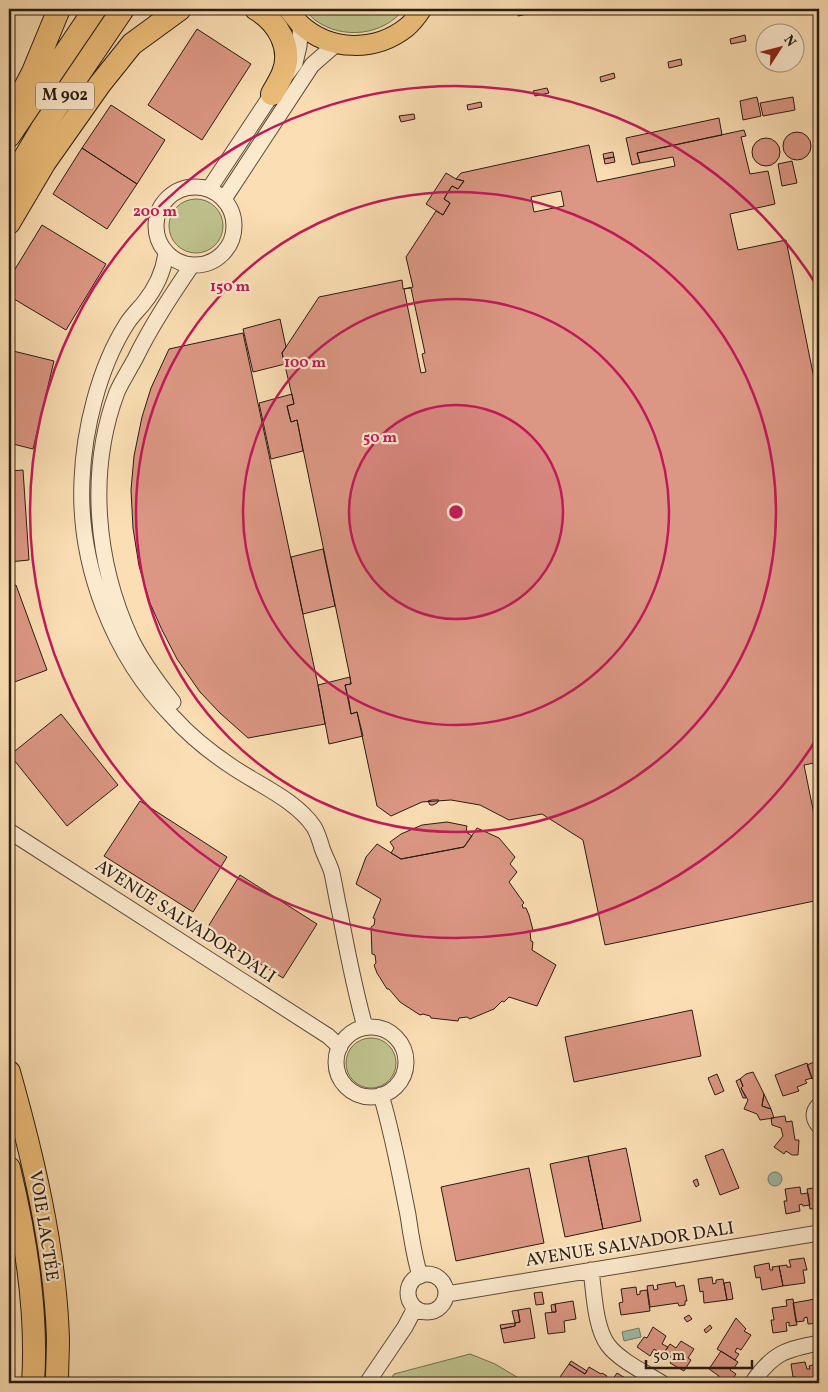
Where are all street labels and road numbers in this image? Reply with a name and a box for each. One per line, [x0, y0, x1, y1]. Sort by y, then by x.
road number: M 902 [36, 82, 94, 110]
street label: AVENUE SALVADOR DALI [90, 854, 280, 990]
street label: VOIE LACTÉE [22, 1169, 64, 1283]
street label: AVENUE SALVADOR DALI [524, 1216, 736, 1274]

